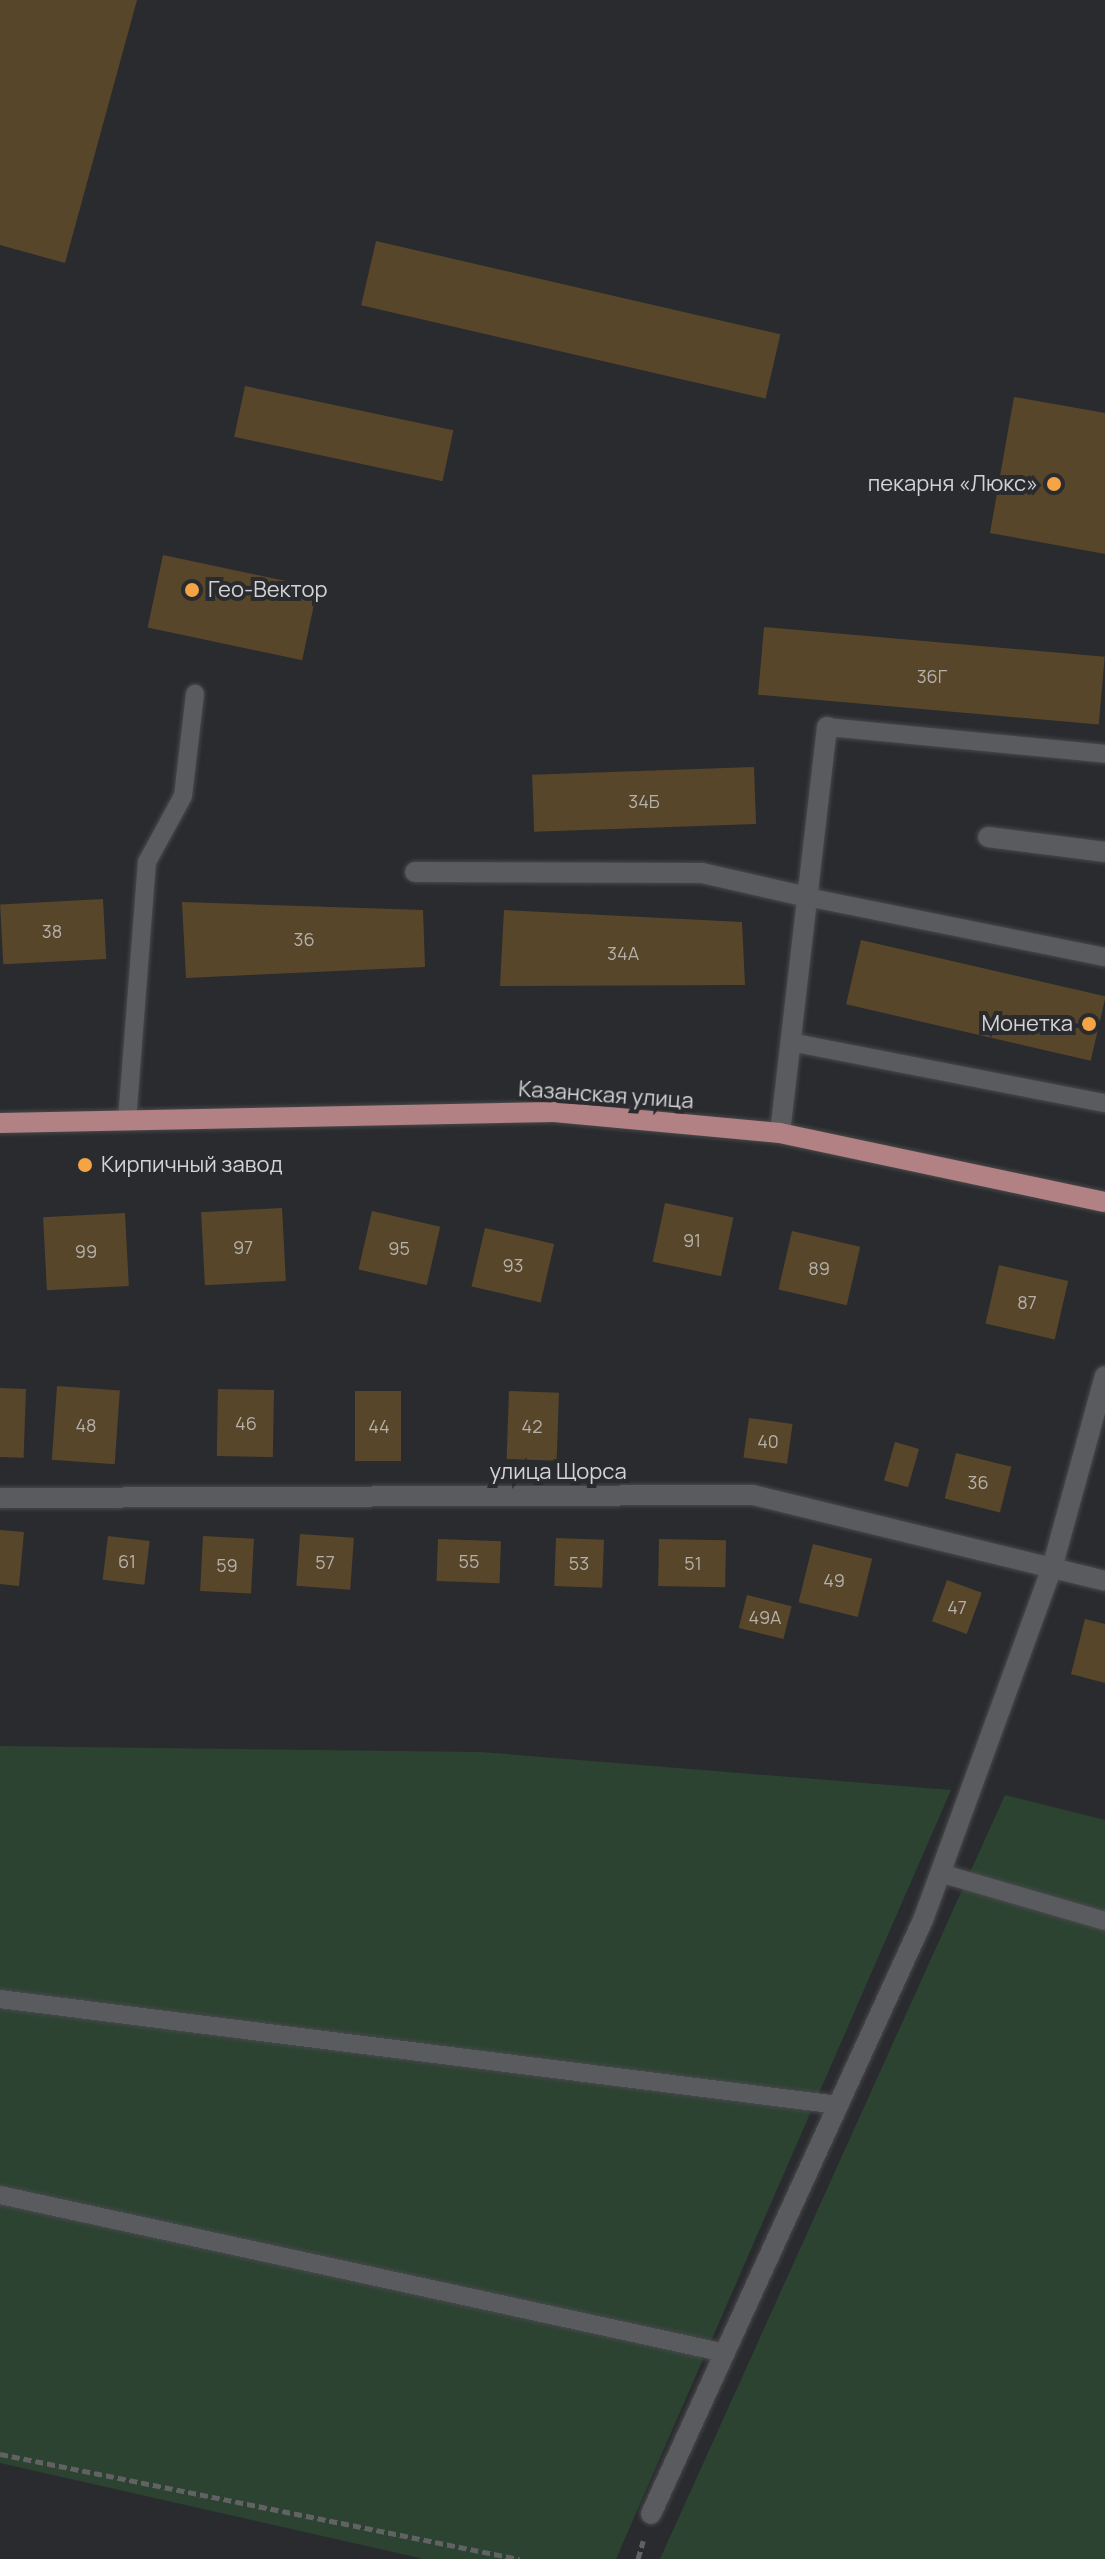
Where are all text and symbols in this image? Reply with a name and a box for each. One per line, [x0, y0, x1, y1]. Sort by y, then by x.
place label: пекарня «Люкс» [868, 471, 1038, 497]
marker: пекарня «Люкс» [1045, 475, 1063, 493]
place label: Гео-Вектор [208, 577, 327, 603]
marker: Гео-Вектор [183, 581, 201, 599]
house number: 36Г [917, 665, 947, 687]
house number: 34Б [628, 790, 660, 812]
house number: 38 [42, 920, 62, 942]
house number: 36 [293, 928, 315, 950]
house number: 34А [607, 942, 639, 964]
place label: Монетка [982, 1011, 1073, 1037]
marker: Монетка [1080, 1015, 1098, 1033]
street label: Казанская улица [517, 1076, 695, 1114]
place label: Кирпичный завод [101, 1152, 283, 1178]
marker: Кирпичный завод [76, 1156, 94, 1174]
house number: 91 [683, 1229, 701, 1251]
house number: 97 [233, 1236, 253, 1258]
house number: 95 [388, 1237, 410, 1259]
house number: 99 [75, 1240, 97, 1262]
house number: 93 [502, 1254, 524, 1276]
house number: 89 [808, 1257, 830, 1279]
house number: 87 [1017, 1291, 1037, 1313]
house number: 46 [235, 1412, 257, 1434]
house number: 48 [75, 1414, 97, 1436]
house number: 44 [368, 1415, 390, 1437]
house number: 42 [522, 1415, 542, 1437]
house number: 40 [757, 1430, 779, 1452]
street label: улица Щорса [489, 1459, 627, 1485]
house number: 36 [967, 1471, 989, 1493]
house number: 61 [118, 1550, 136, 1572]
house number: 55 [459, 1550, 479, 1572]
house number: 57 [315, 1551, 335, 1573]
house number: 53 [569, 1552, 589, 1574]
house number: 51 [684, 1552, 702, 1574]
house number: 59 [216, 1554, 238, 1576]
house number: 49 [823, 1569, 845, 1591]
house number: 47 [947, 1596, 967, 1618]
house number: 49А [748, 1606, 782, 1628]

